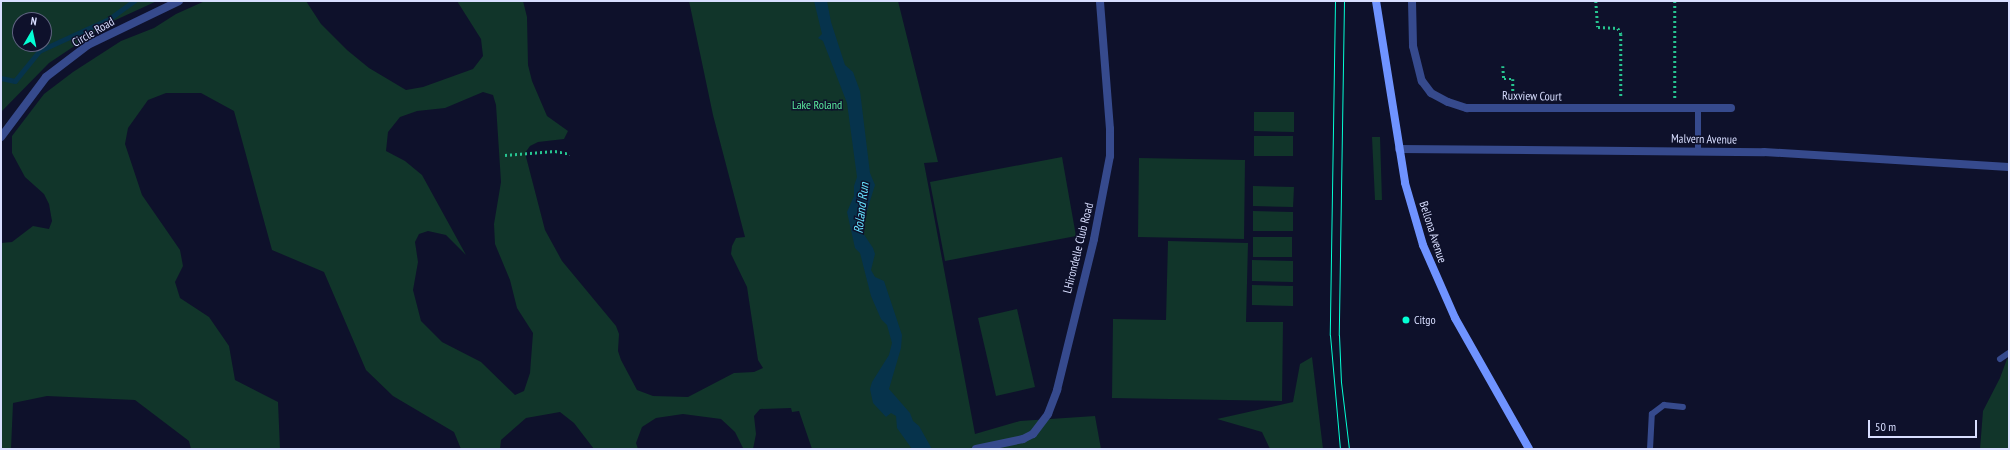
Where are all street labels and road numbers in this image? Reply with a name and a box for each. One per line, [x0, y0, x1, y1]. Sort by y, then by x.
street label: Circle Road [69, 14, 117, 50]
street label: Ruxview Court [1502, 88, 1562, 104]
street label: Malvern Avenue [1671, 131, 1737, 147]
street label: Bellona Avenue [1416, 199, 1450, 265]
street label: LHirondelle Club Road [1060, 201, 1096, 295]

